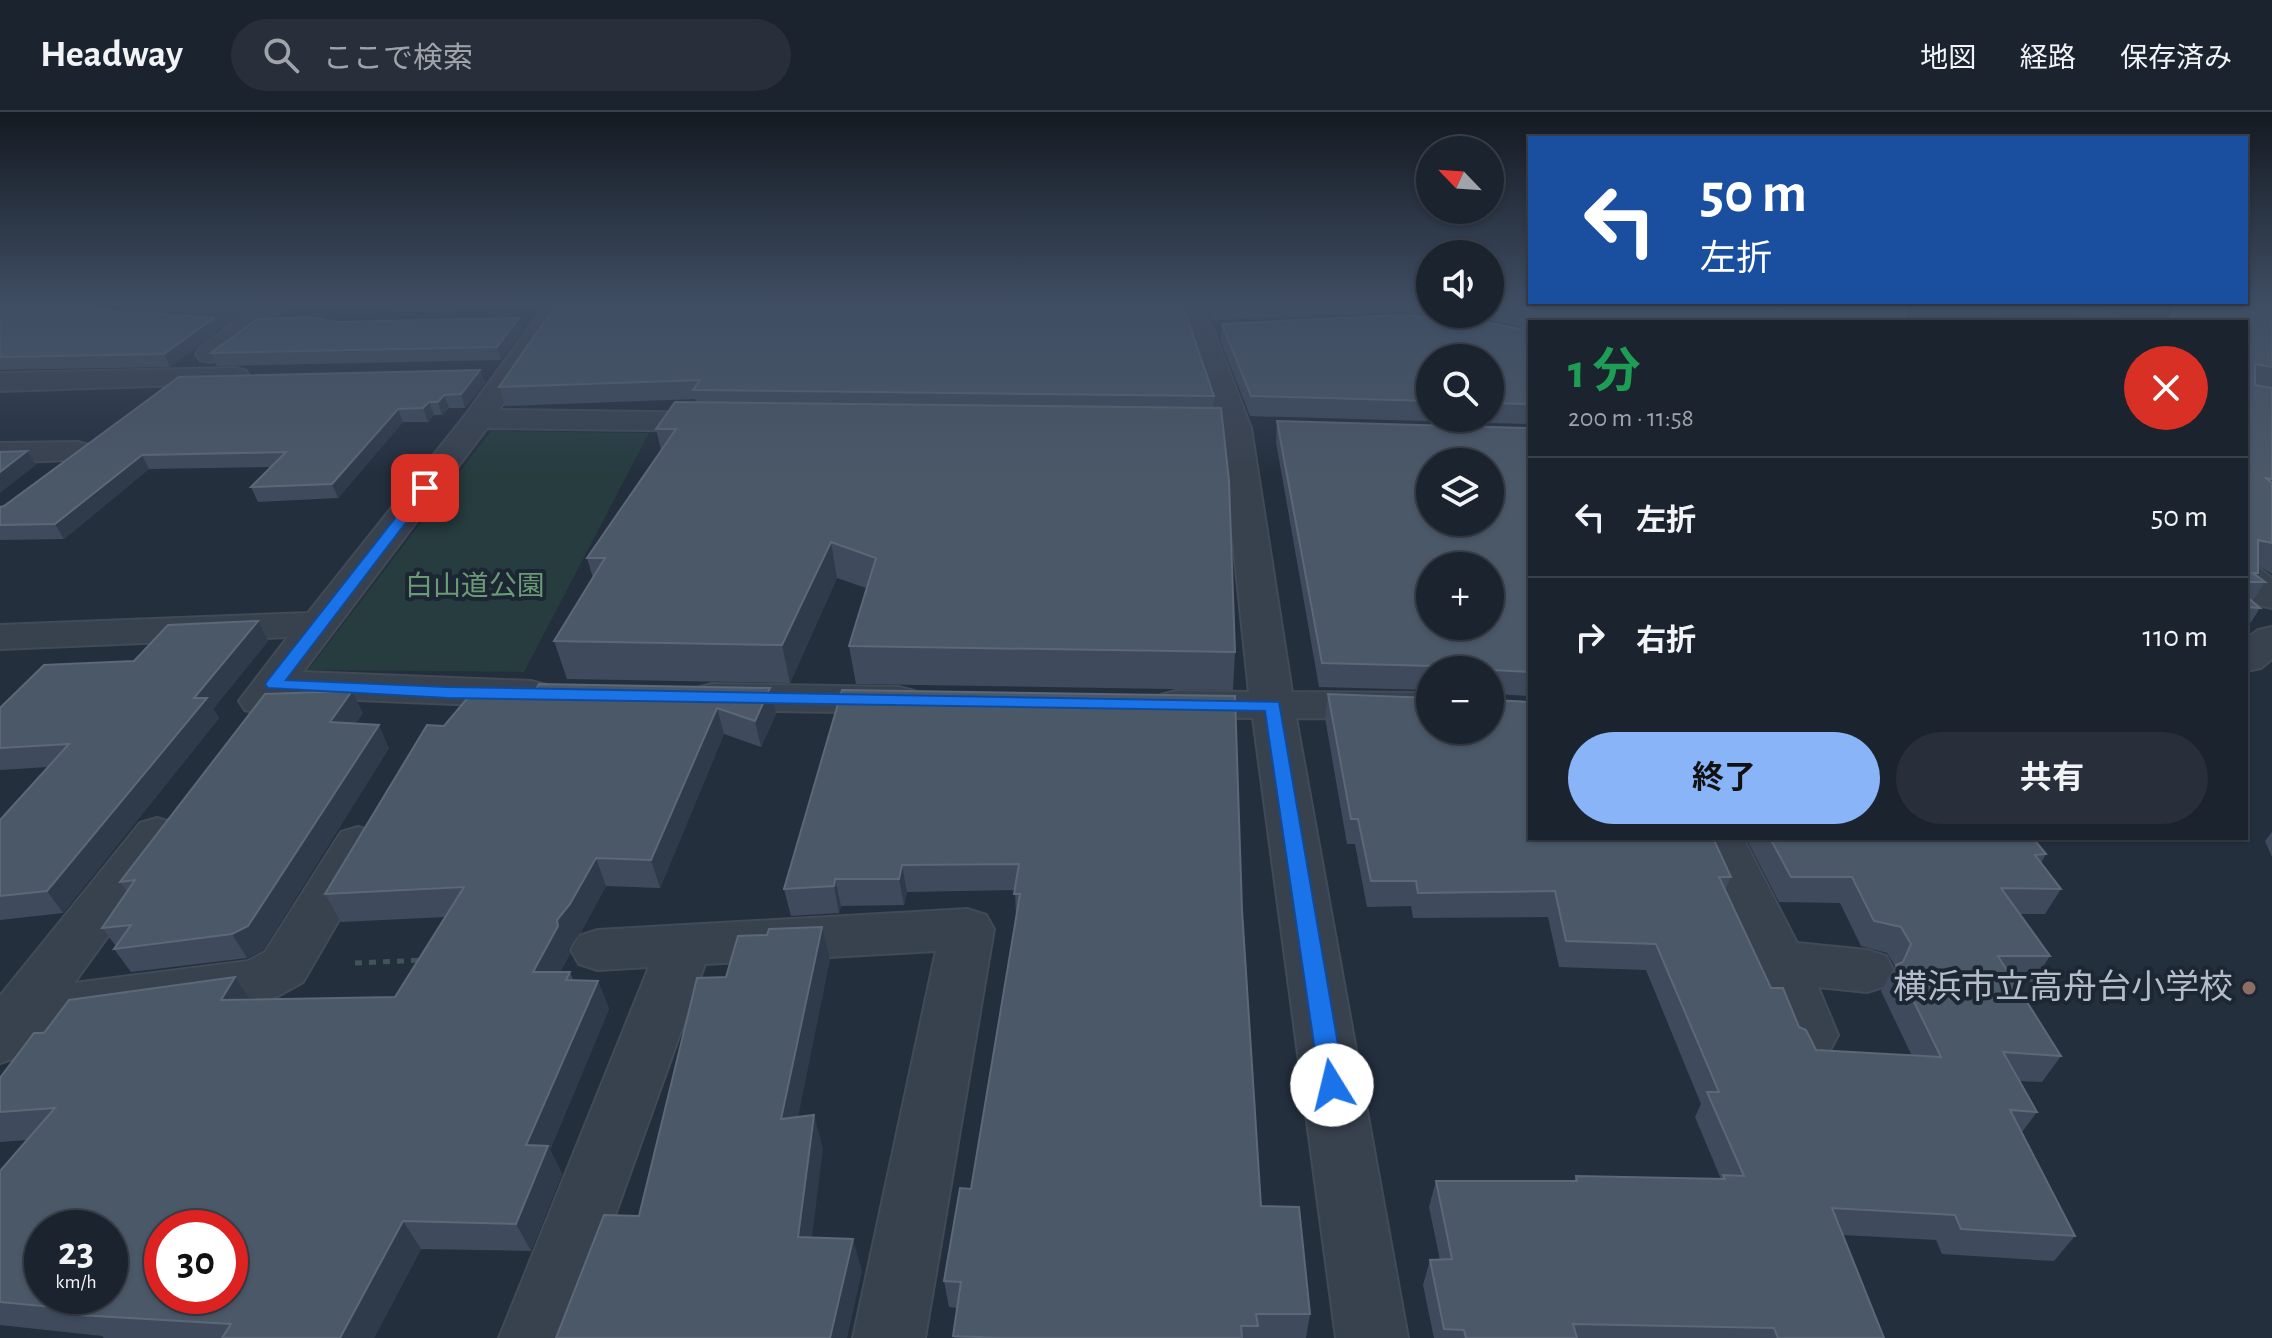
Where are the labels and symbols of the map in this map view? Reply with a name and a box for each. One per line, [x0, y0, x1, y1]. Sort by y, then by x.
north arrow [1416, 136, 1504, 224]
pin [391, 454, 459, 522]
park label: 白山道公園 [405, 571, 545, 601]
place label: 横浜市立高舟台小学校 [1893, 969, 2233, 1005]
marker: 横浜市立高舟台小学校 [2240, 979, 2258, 997]
position arrow [1290, 1043, 1374, 1127]
speed limit sign: 30 [144, 1210, 248, 1314]

